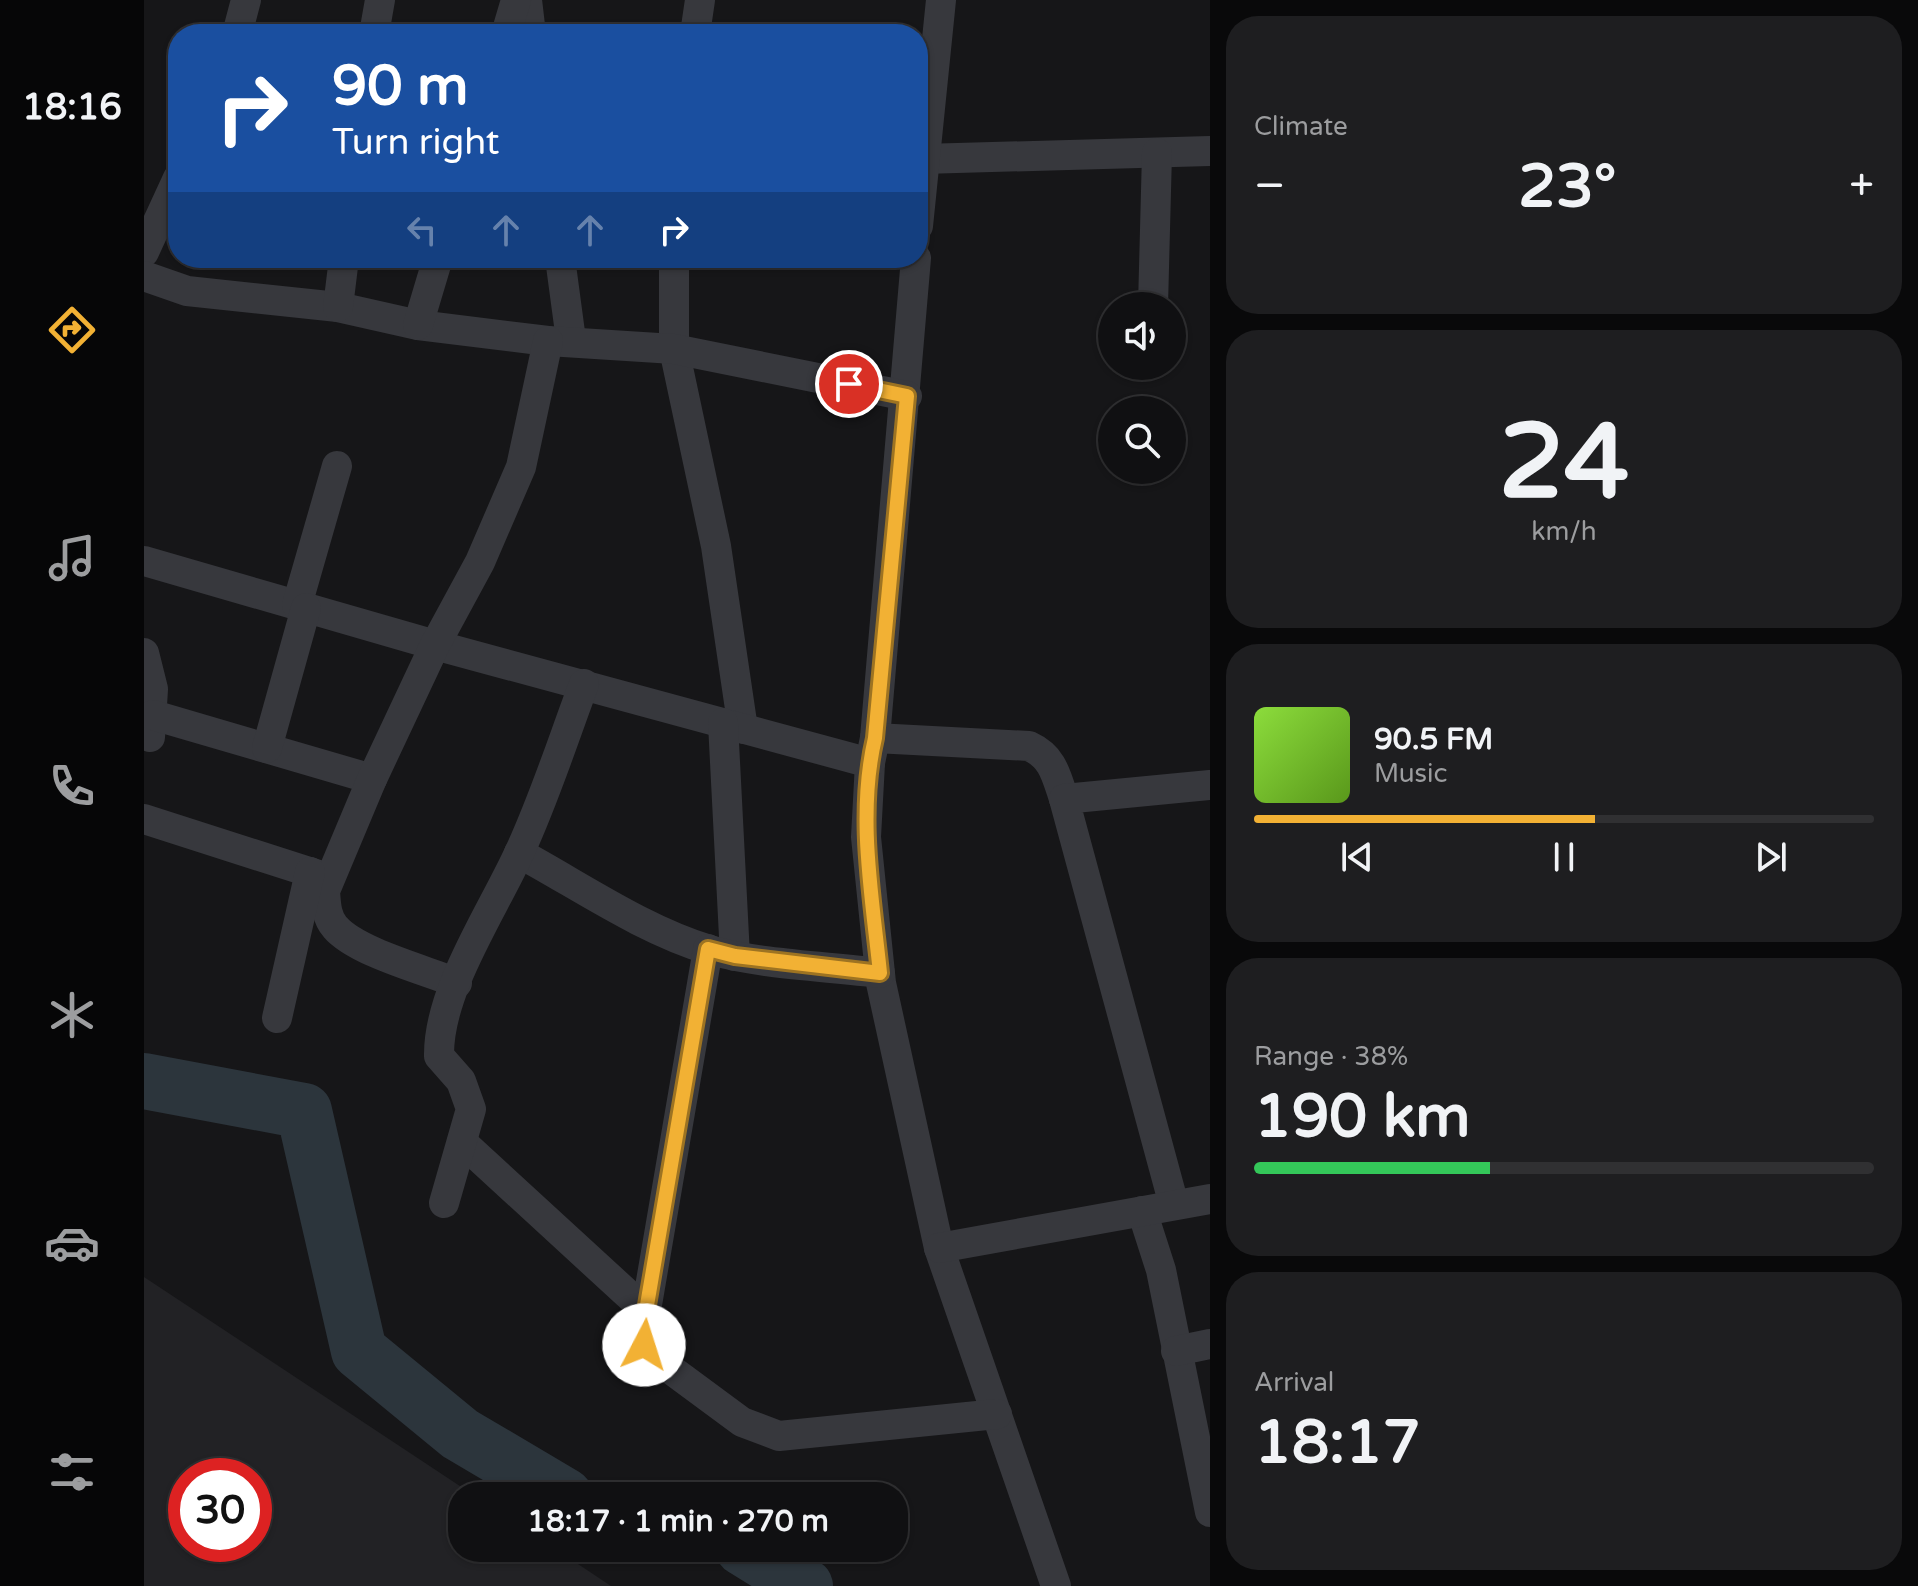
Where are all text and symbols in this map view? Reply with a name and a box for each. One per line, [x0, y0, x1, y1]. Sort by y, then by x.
text: 90 m [332, 53, 468, 120]
icon: right [200, 56, 304, 160]
text: 18:16 [22, 86, 122, 129]
text: Climate [1254, 111, 1348, 142]
text: Turn right [332, 121, 499, 164]
text: 23° [1518, 151, 1616, 223]
text: − [1254, 160, 1285, 213]
text: + [1849, 160, 1874, 213]
icon: left [400, 208, 444, 252]
icon: ahead [484, 208, 528, 252]
icon: ahead [568, 208, 612, 252]
icon: right [652, 208, 696, 252]
map controls [1098, 292, 1186, 484]
button: sound [1098, 292, 1186, 380]
icon: directions [44, 302, 100, 358]
pin [815, 350, 883, 418]
icon: arrive [827, 362, 871, 406]
button: search [1098, 396, 1186, 484]
text: 24 [1499, 401, 1629, 526]
text: km/h [1531, 516, 1597, 547]
icon: music [44, 530, 100, 586]
text: 90.5 FM [1374, 721, 1493, 758]
icon: phone [44, 758, 100, 814]
text: Music [1374, 758, 1447, 789]
icon: previous [1335, 835, 1379, 879]
icon: pause [1542, 835, 1586, 879]
icon: next [1749, 835, 1793, 879]
icon: climate [44, 987, 100, 1043]
text: Range · 38% [1254, 1041, 1408, 1072]
text: 190 km [1254, 1081, 1470, 1153]
icon: car [44, 1215, 100, 1271]
position arrow [602, 1303, 686, 1387]
text: Arrival [1254, 1367, 1334, 1398]
text: 18:17 [1254, 1407, 1420, 1479]
icon: filters [44, 1444, 100, 1500]
speed limit sign: 30 [168, 1458, 272, 1562]
text: 18:17 · 1 min · 270 m [527, 1503, 829, 1540]

